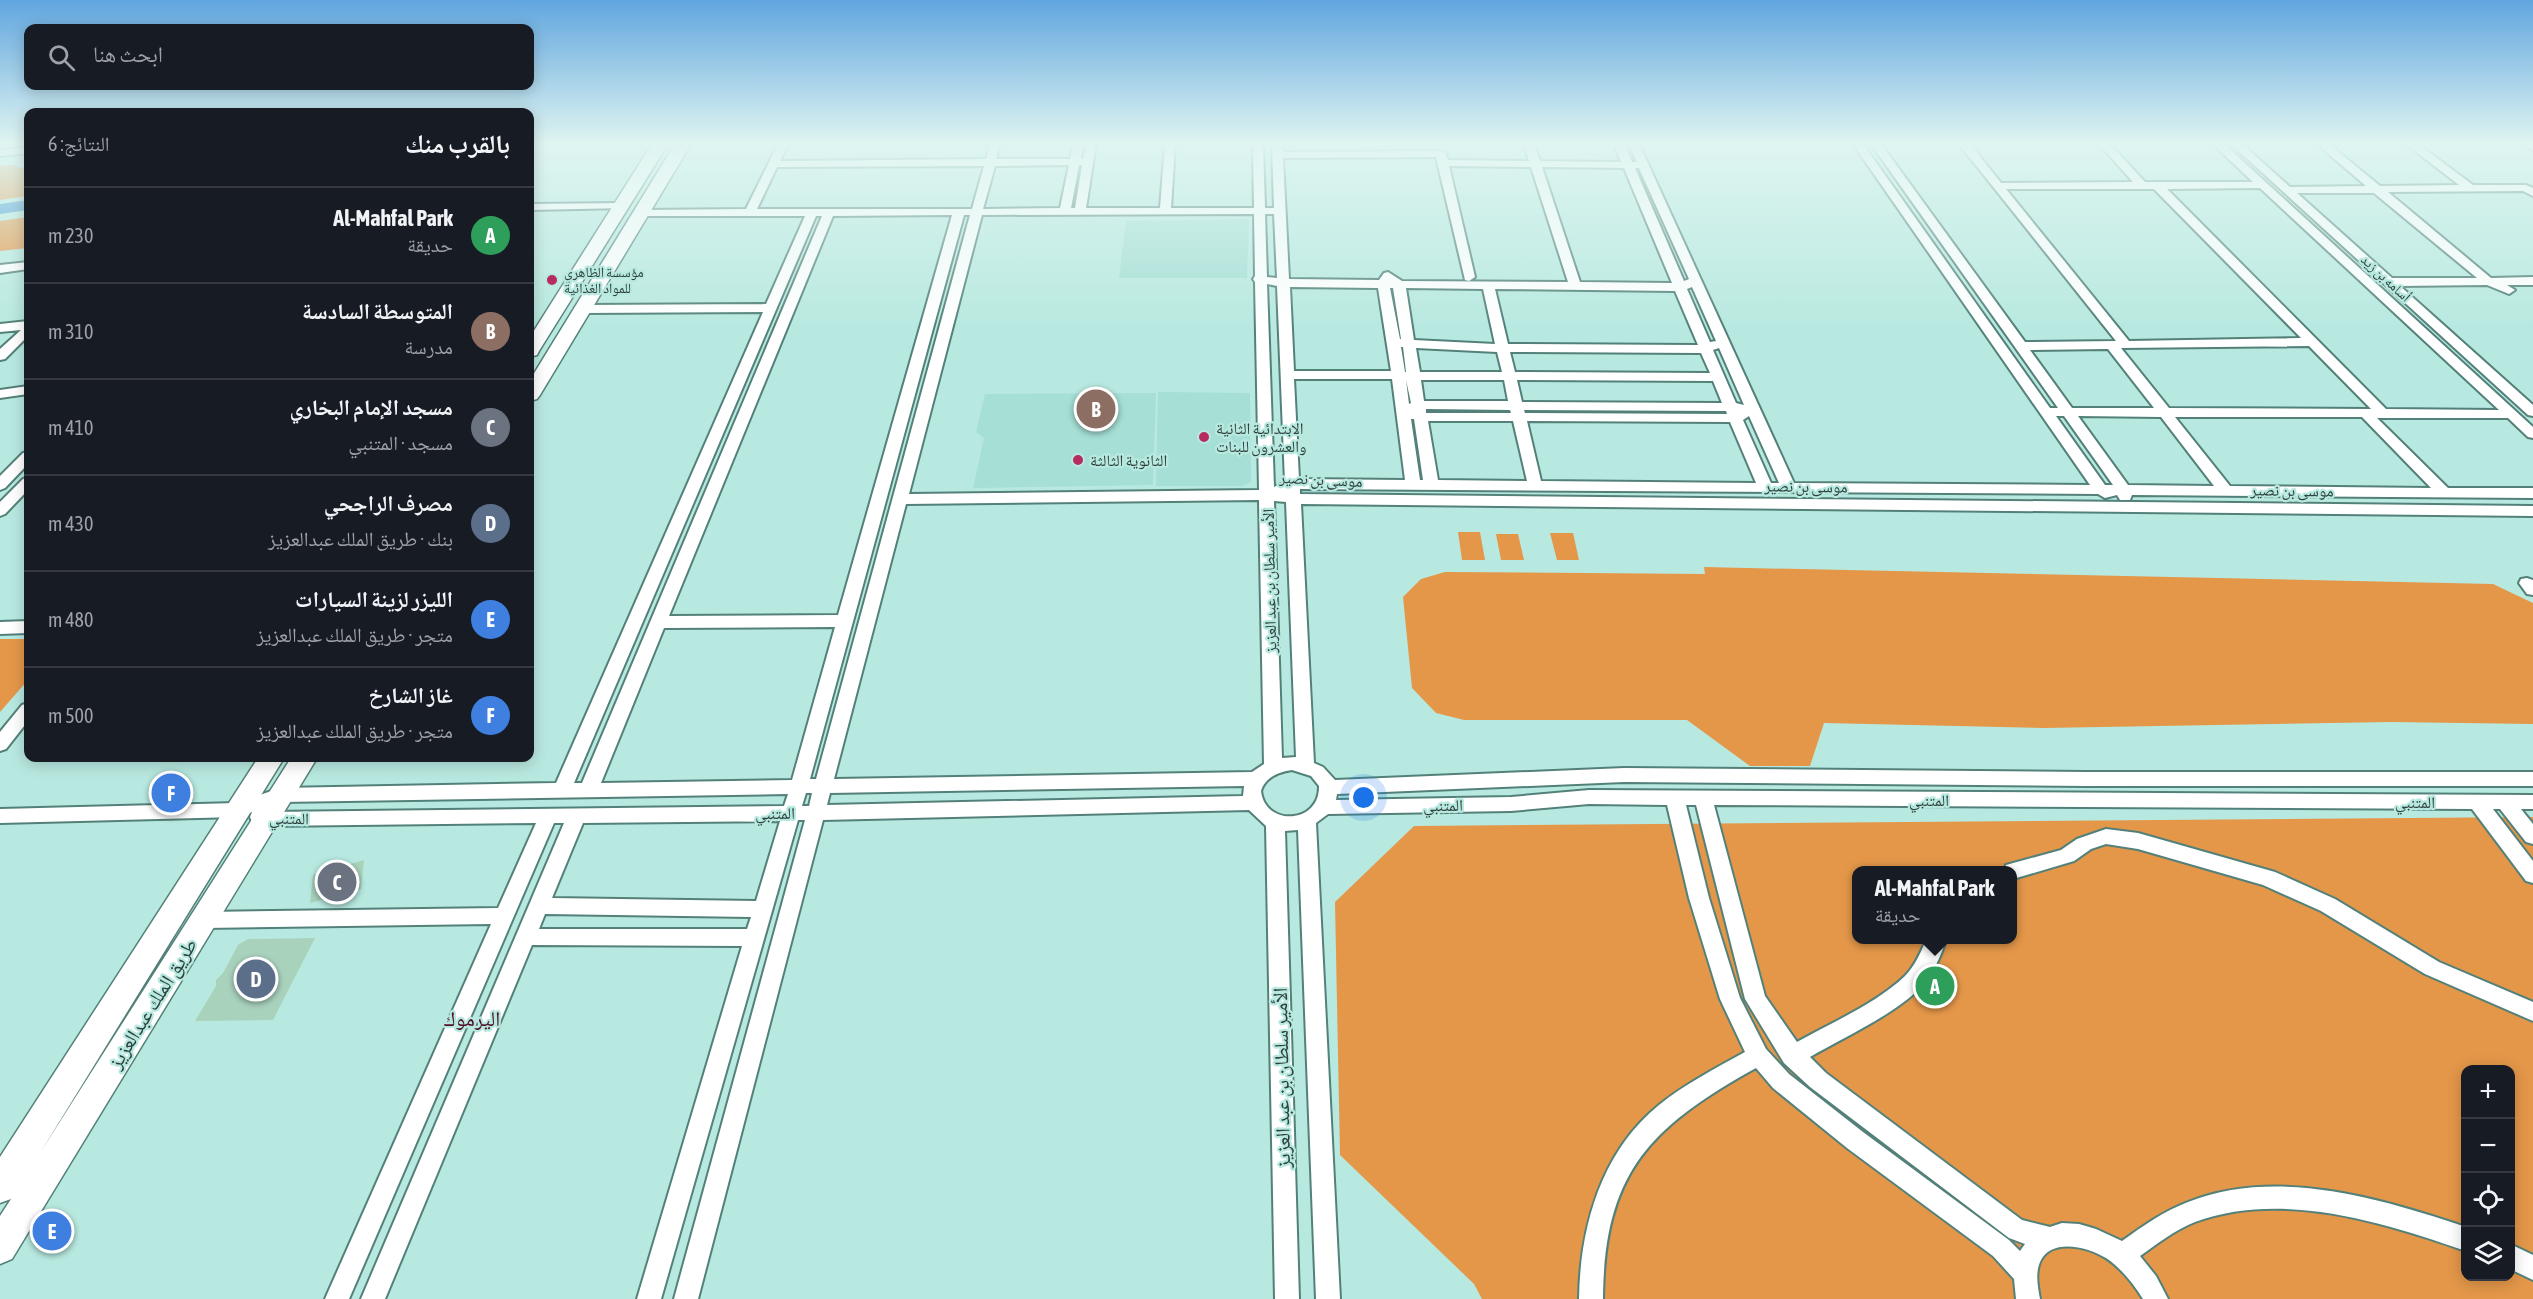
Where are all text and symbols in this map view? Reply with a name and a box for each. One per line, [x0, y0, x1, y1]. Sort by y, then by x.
search box [24, 24, 534, 90]
icon: search [45, 41, 78, 74]
text: ابحث هنا [93, 41, 163, 67]
text: بالقرب منك [405, 129, 510, 159]
text: النتائج: 6 [48, 132, 110, 155]
text: Al-Mahfal Park [333, 205, 453, 231]
text: 230 m [48, 224, 93, 247]
text: A [486, 224, 495, 247]
text: حديقة [407, 233, 453, 256]
street label: أسامه بن زيد [2357, 251, 2414, 306]
place label: مؤسسة الظاهري للمواد الغذائية [564, 264, 644, 297]
marker: مؤسسة الظاهري للمواد الغذائية [545, 273, 559, 287]
text: المتوسطة السادسة [302, 298, 453, 324]
text: 310 m [48, 320, 93, 343]
text: B [486, 320, 495, 343]
text: مدرسة [404, 335, 453, 358]
pin: B [1076, 386, 1116, 432]
text: مسجد الإمام البخاري [290, 394, 453, 420]
text: 410 m [48, 416, 93, 439]
text: C [486, 416, 495, 439]
place label: الابتدائية الثانية والعشرون للبنات [1216, 419, 1307, 457]
marker: الابتدائية الثانية والعشرون للبنات [1197, 430, 1211, 444]
text: مسجد · المتنبي [348, 431, 453, 454]
place label: الثانوية الثالثة [1090, 451, 1167, 470]
marker: الثانوية الثالثة [1071, 453, 1085, 467]
street label: موسى بن نصير [1278, 468, 1363, 492]
street label: موسى بن نصير [1763, 476, 1848, 498]
street label: موسى بن نصير [2249, 480, 2334, 502]
text: مصرف الراجحي [324, 490, 453, 516]
street label: الأمير سلطان بن عبد العزيز [1259, 508, 1281, 654]
text: 430 m [48, 512, 93, 535]
text: D [485, 512, 496, 535]
text: بنك · طريق الملك عبدالعزيز [268, 527, 453, 550]
text: الليزر لزينة السيارات [295, 586, 453, 612]
text: 480 m [48, 608, 93, 631]
text: E [486, 608, 495, 631]
text: متجر · طريق الملك عبدالعزيز [256, 623, 453, 646]
text: غاز الشارخ [369, 682, 453, 708]
text: 500 m [48, 704, 93, 727]
text: F [486, 704, 495, 727]
text: متجر · طريق الملك عبدالعزيز [256, 719, 453, 742]
pin: F [152, 770, 190, 816]
your location [1349, 783, 1378, 812]
street label: المتنبي [1909, 791, 1949, 813]
street label: المتنبي [2395, 793, 2435, 815]
street label: المتنبي [1423, 796, 1463, 818]
street label: المتنبي [755, 804, 795, 826]
street label: المتنبي [269, 809, 309, 831]
pin: C [318, 860, 356, 904]
popup [1852, 866, 2017, 944]
text: Al-Mahfal Park [1875, 875, 1994, 901]
text: حديقة [1875, 903, 1921, 926]
street label: طريق الملك عبدالعزيز [102, 934, 202, 1074]
pin: D [236, 956, 276, 1002]
pin: A [1916, 964, 1954, 1008]
street label: الأمير سلطان بن عبد العزيز [1268, 987, 1295, 1170]
district label: اليرموك [444, 1006, 500, 1030]
map controls [2461, 1065, 2515, 1281]
button: + [2461, 1065, 2515, 1119]
button: − [2461, 1119, 2515, 1173]
button: locate [2461, 1173, 2515, 1227]
pin: E [32, 1208, 72, 1254]
button: layers [2461, 1227, 2515, 1281]

